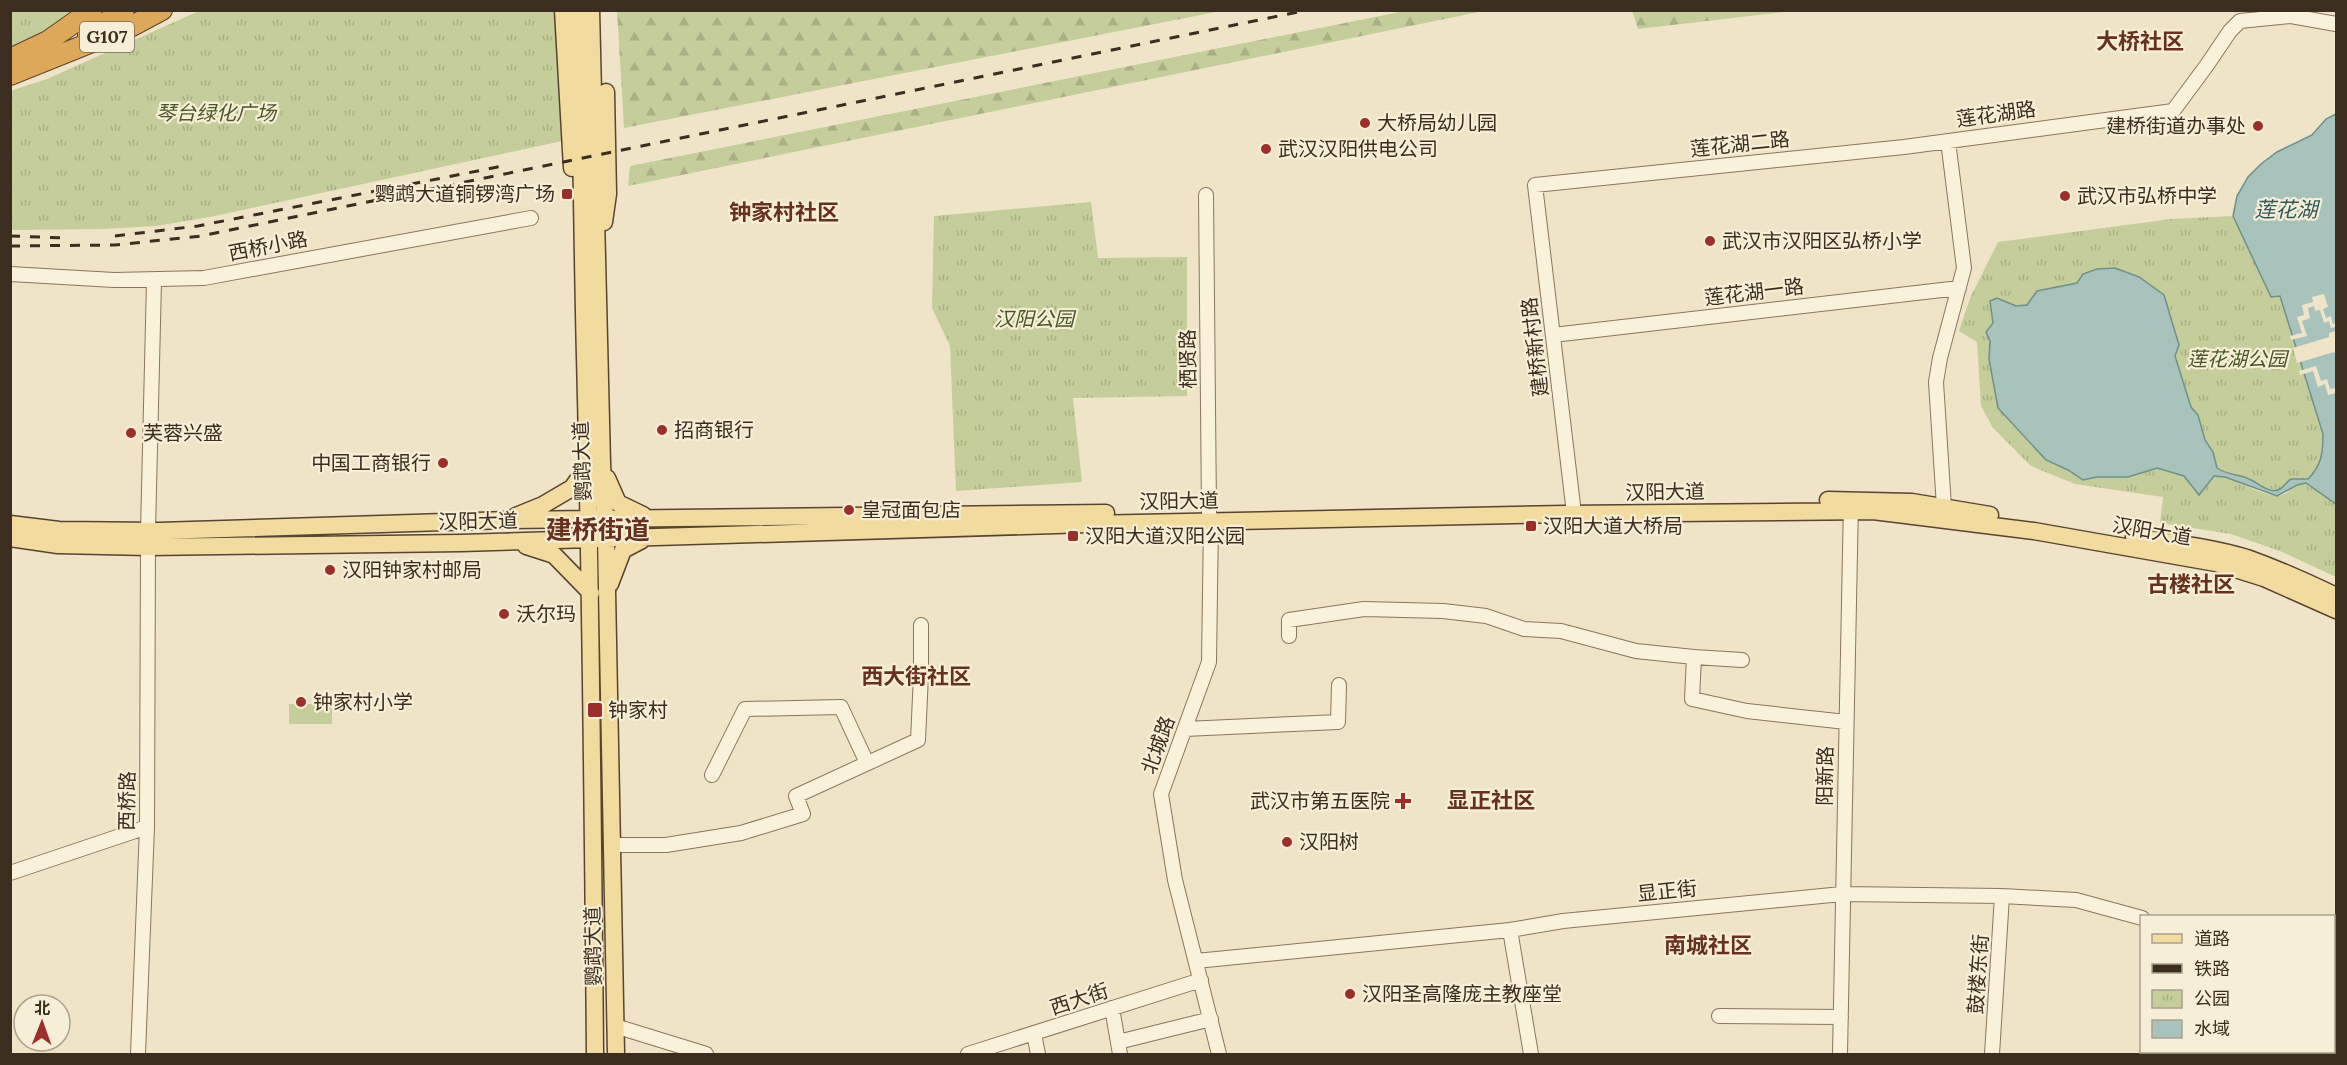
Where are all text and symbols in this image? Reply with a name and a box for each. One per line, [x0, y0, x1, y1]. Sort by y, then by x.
road number: G107 [80, 22, 134, 52]
district label: 大桥社区 [2096, 27, 2184, 55]
street label: 莲花湖路 [1955, 96, 2037, 131]
park label: 琴台绿化广场 [156, 100, 278, 125]
place label: 大桥局幼儿园 [1377, 110, 1497, 135]
place label: 建桥街道办事处 [2106, 113, 2246, 138]
marker: 大桥局幼儿园 [1358, 116, 1372, 130]
marker: 建桥街道办事处 [2251, 119, 2265, 133]
street label: 莲花湖二路 [1689, 126, 1791, 161]
place label: 武汉汉阳供电公司 [1278, 136, 1438, 161]
marker: 武汉汉阳供电公司 [1259, 142, 1273, 156]
place label: 鹦鹉大道铜锣湾广场 [375, 181, 555, 206]
place label: 武汉市弘桥中学 [2077, 183, 2217, 208]
marker: 鹦鹉大道铜锣湾广场 [560, 187, 574, 201]
marker: 武汉市弘桥中学 [2058, 189, 2072, 203]
water label: 莲花湖 [2255, 196, 2320, 223]
district label: 钟家村社区 [729, 198, 839, 226]
street label: 西桥小路 [226, 226, 310, 265]
place label: 武汉市汉阳区弘桥小学 [1722, 228, 1922, 253]
marker: 武汉市汉阳区弘桥小学 [1703, 234, 1717, 248]
street label: 莲花湖一路 [1703, 273, 1805, 310]
street label: 建桥新村路 [1516, 296, 1553, 398]
park label: 汉阳公园 [994, 306, 1077, 331]
street label: 栖贤路 [1174, 329, 1201, 389]
park label: 莲花湖公园 [2187, 346, 2290, 371]
place label: 招商银行 [674, 417, 754, 442]
place label: 芙蓉兴盛 [143, 420, 223, 445]
street label: 鹦鹉大道 [568, 421, 595, 501]
marker: 招商银行 [655, 423, 669, 437]
marker: 芙蓉兴盛 [124, 426, 138, 440]
place label: 中国工商银行 [311, 450, 431, 475]
marker: 中国工商银行 [436, 456, 450, 470]
street label: 汉阳大道 [1625, 478, 1705, 505]
street label: 汉阳大道 [1139, 487, 1219, 514]
place label: 皇冠面包店 [861, 497, 961, 522]
marker: 皇冠面包店 [842, 503, 856, 517]
street label: 汉阳大道 [438, 507, 518, 534]
street label: 汉阳大道 [2111, 511, 2194, 550]
district label: 建桥街道 [546, 513, 650, 546]
place label: 汉阳大道大桥局 [1543, 513, 1683, 538]
marker: 汉阳大道大桥局 [1524, 519, 1538, 533]
place label: 汉阳大道汉阳公园 [1085, 523, 1245, 548]
marker: 汉阳大道汉阳公园 [1066, 529, 1080, 543]
place label: 汉阳钟家村邮局 [342, 557, 482, 582]
marker: 汉阳钟家村邮局 [323, 563, 337, 577]
district label: 古楼社区 [2147, 570, 2235, 598]
place label: 沃尔玛 [516, 601, 576, 626]
marker: 沃尔玛 [497, 607, 511, 621]
district label: 西大街社区 [861, 662, 971, 690]
place label: 钟家村小学 [313, 689, 413, 714]
marker: 钟家村小学 [294, 695, 308, 709]
place label: 钟家村 [608, 697, 668, 722]
marker: 钟家村 [586, 701, 604, 719]
street label: 北城路 [1136, 712, 1180, 777]
street label: 阳新路 [1811, 746, 1838, 806]
street label: 西桥路 [113, 771, 140, 831]
district label: 显正社区 [1447, 786, 1535, 814]
place label: 武汉市第五医院 [1250, 788, 1390, 813]
marker: 武汉市第五医院 [1394, 792, 1412, 810]
place label: 汉阳树 [1299, 829, 1359, 854]
marker: 汉阳树 [1280, 835, 1294, 849]
street label: 显正街 [1636, 875, 1698, 906]
street label: 鹦鹉大道 [579, 906, 606, 986]
legend [2140, 915, 2335, 1053]
text: 道路 [2194, 927, 2230, 950]
district label: 南城社区 [1664, 931, 1752, 959]
street label: 鼓楼东街 [1962, 933, 1993, 1015]
text: 铁路 [2194, 957, 2230, 980]
street label: 西大街 [1046, 977, 1111, 1020]
place label: 汉阳圣高隆庞主教座堂 [1362, 981, 1562, 1006]
marker: 汉阳圣高隆庞主教座堂 [1343, 987, 1357, 1001]
text: 公园 [2194, 987, 2230, 1010]
north arrow [12, 993, 72, 1053]
text: 北 [34, 998, 50, 1018]
text: 水域 [2194, 1017, 2230, 1040]

